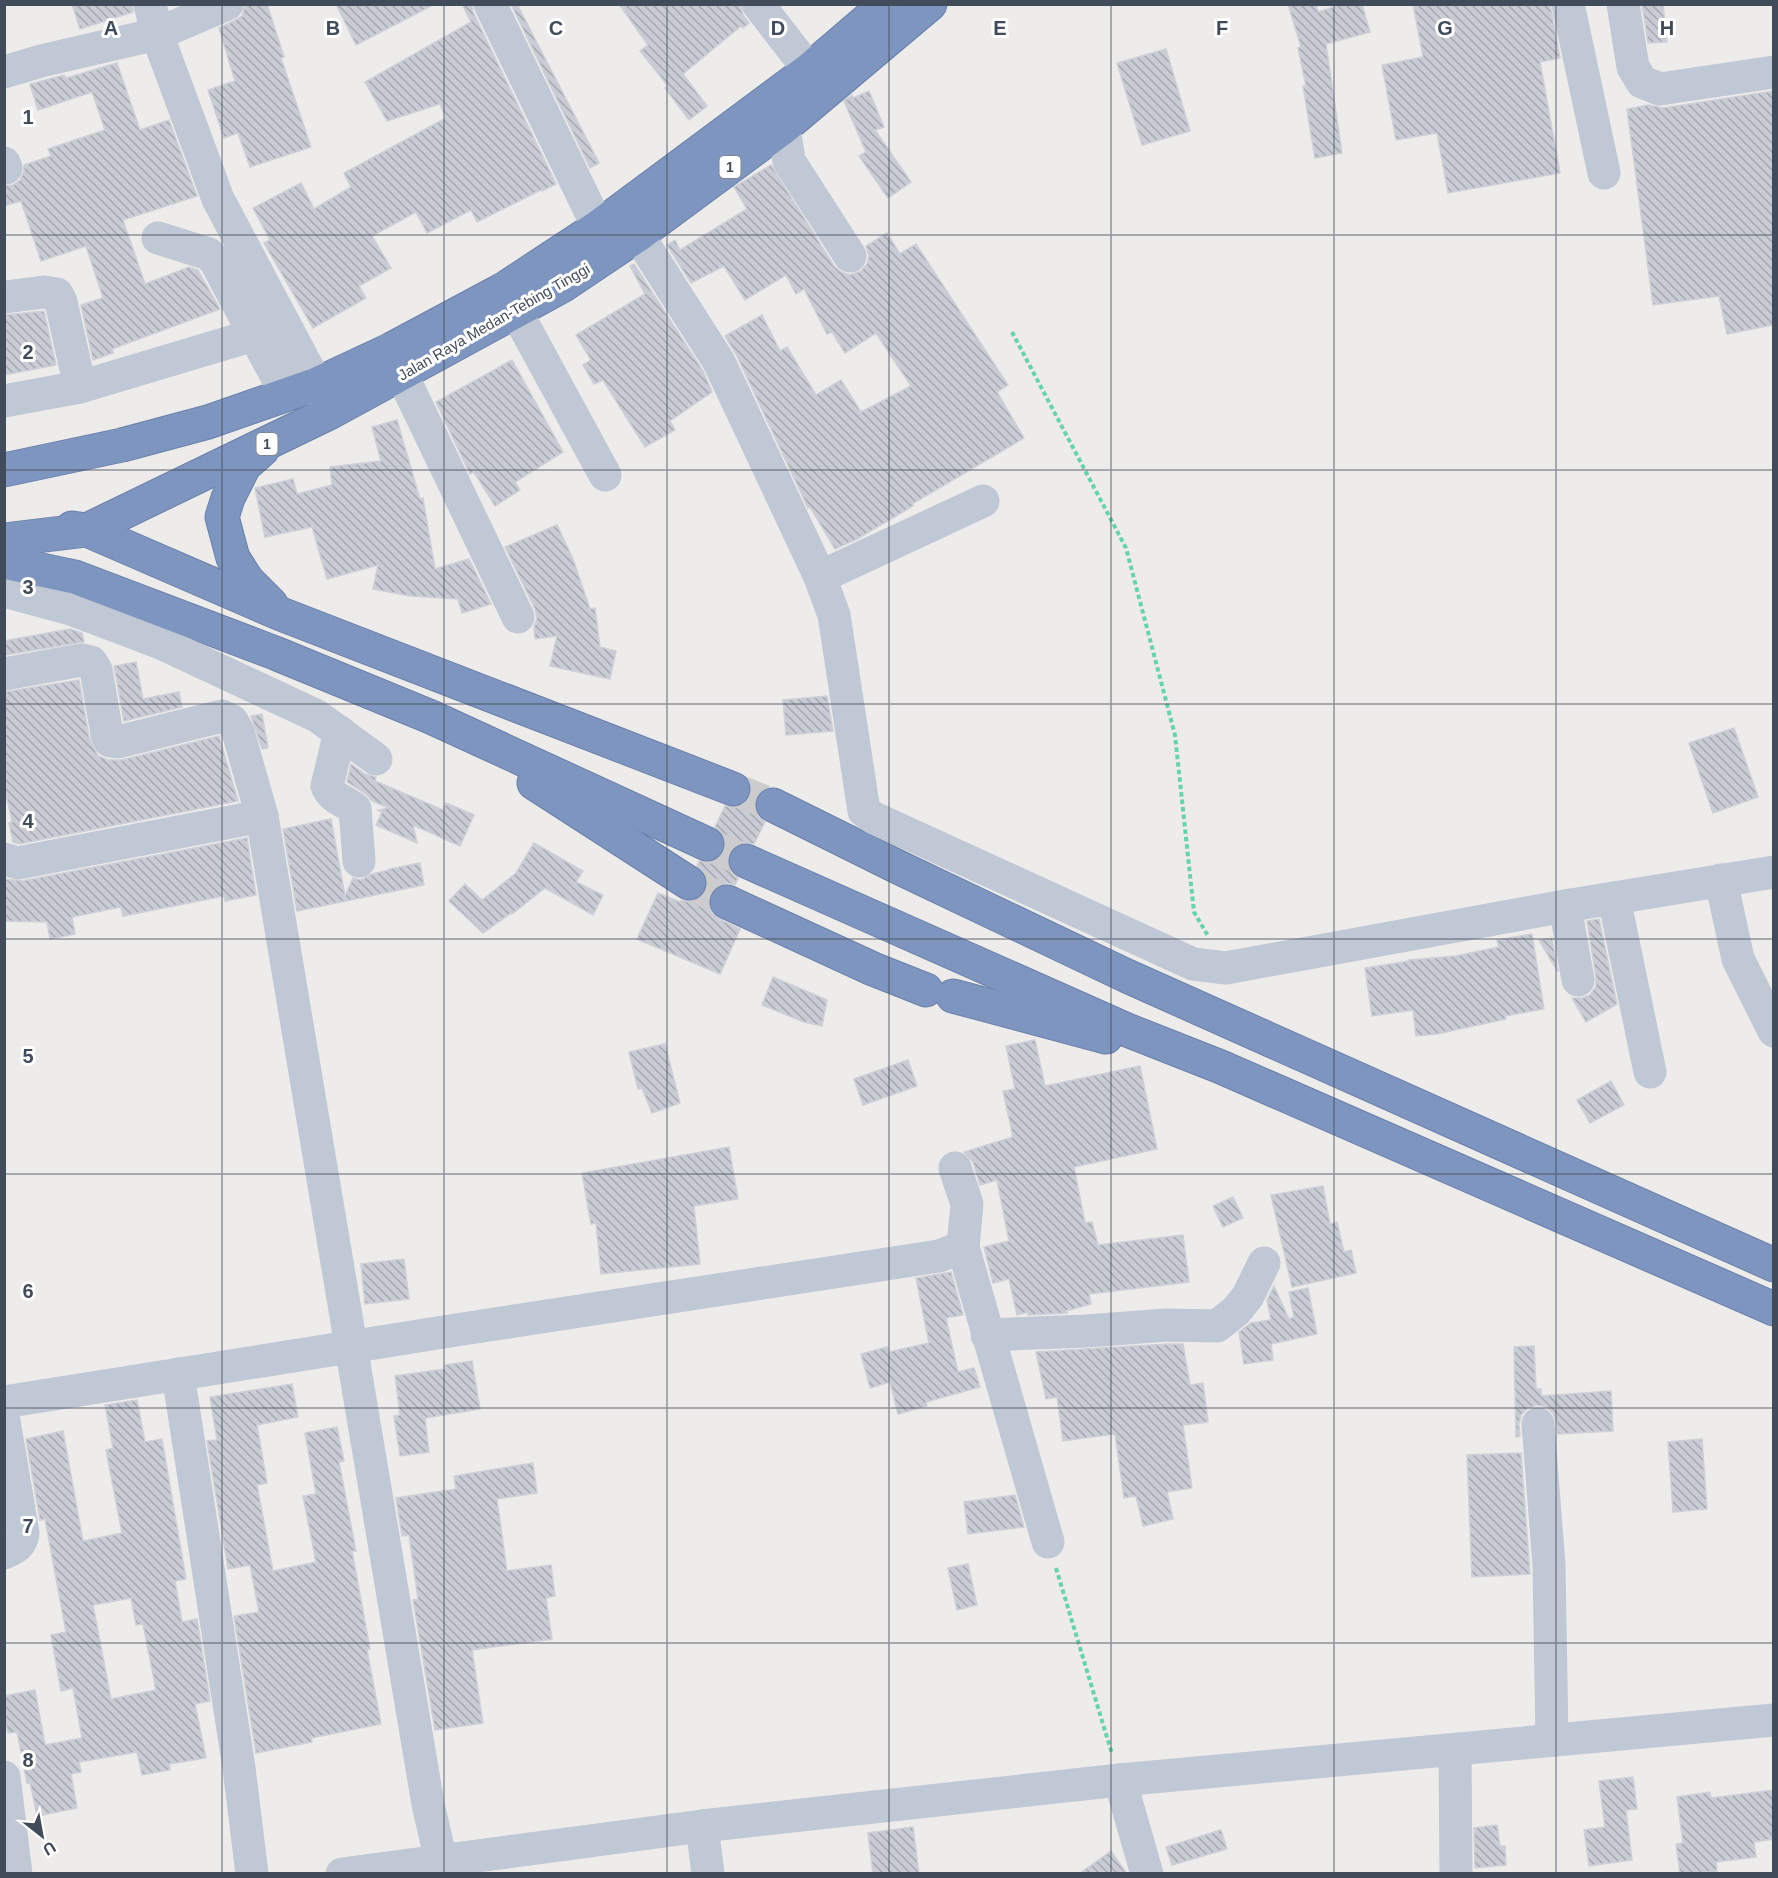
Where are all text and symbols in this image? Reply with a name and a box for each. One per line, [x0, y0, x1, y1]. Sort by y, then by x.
text: A [104, 17, 118, 39]
text: B [326, 17, 340, 39]
text: C [549, 17, 563, 39]
text: D [771, 17, 785, 39]
text: E [993, 17, 1007, 39]
text: F [1216, 17, 1228, 39]
text: G [1437, 17, 1453, 39]
text: H [1660, 17, 1674, 39]
text: 1 [22, 106, 34, 128]
road number: 1 [720, 156, 740, 178]
street label: Jalan Raya Medan-Tebing Tinggi [395, 260, 593, 384]
text: 2 [22, 341, 34, 363]
road number: 1 [256, 433, 278, 455]
text: 3 [22, 576, 34, 598]
text: 4 [22, 810, 34, 832]
text: 5 [22, 1045, 34, 1067]
text: 6 [22, 1280, 34, 1302]
text: 7 [22, 1515, 34, 1537]
text: 8 [22, 1749, 34, 1771]
north arrow [12, 1806, 72, 1866]
text: U [40, 1838, 59, 1859]

